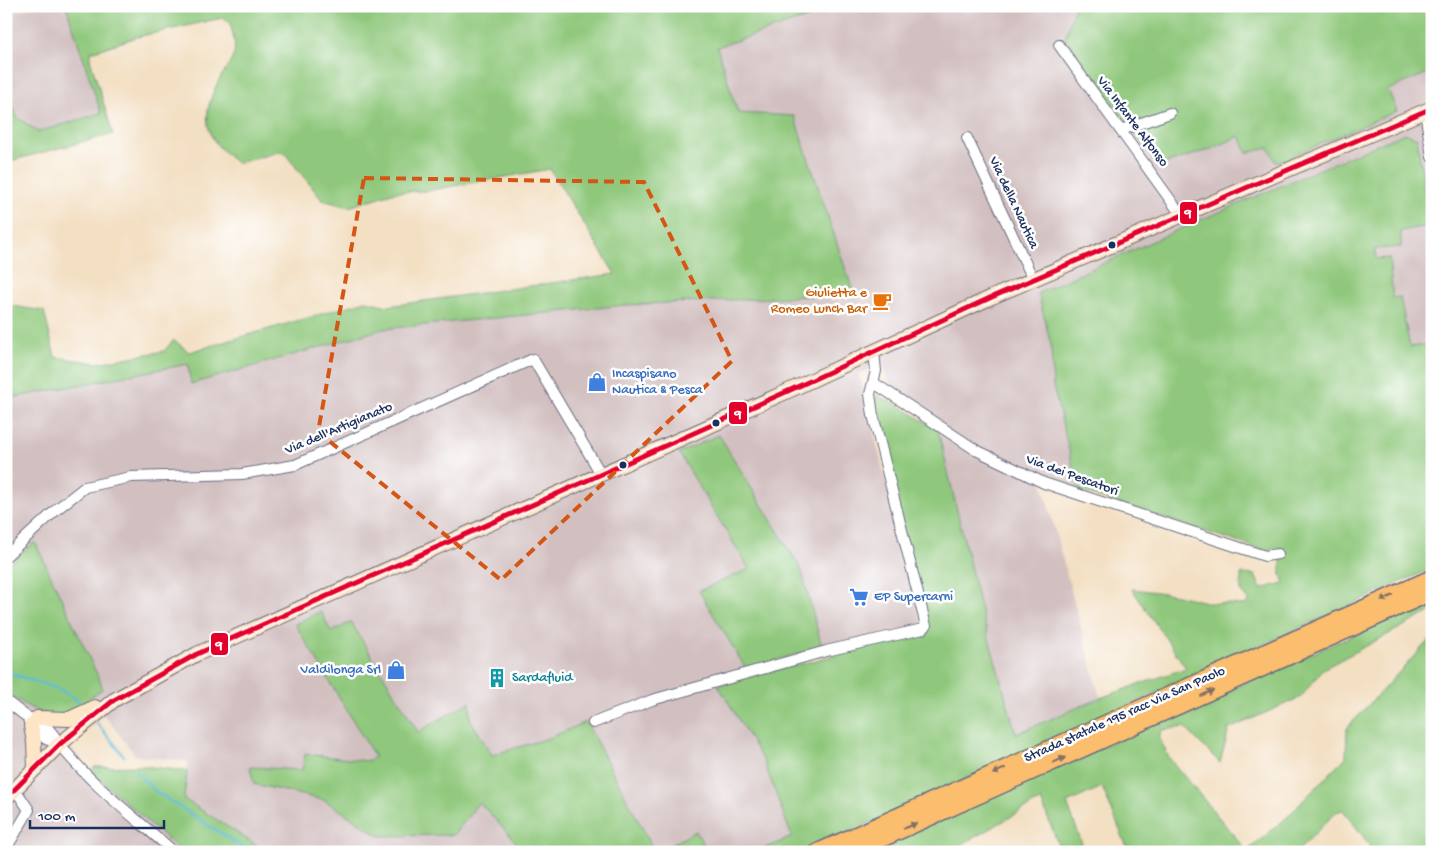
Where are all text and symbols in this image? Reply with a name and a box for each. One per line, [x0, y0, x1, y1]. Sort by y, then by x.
street label: Via Infante Alfonso [1092, 73, 1172, 171]
street label: Via della Nautica [984, 153, 1042, 253]
line badge: 9 [1179, 201, 1198, 225]
text: 9 [1183, 206, 1192, 223]
unlabelled marker [1107, 240, 1117, 250]
place label: Giulietta e Romeo Lunch Bar [771, 285, 868, 318]
cafe icon: Giulietta e Romeo Lunch Bar [871, 290, 893, 312]
place label: Incaspisano Nautica & Pesca [612, 366, 704, 399]
shop icon: Incaspisano Nautica & Pesca [586, 371, 608, 393]
street label: Via dell'Artigianato [282, 399, 395, 460]
line badge: 9 [728, 401, 748, 425]
text: 9 [733, 407, 742, 424]
unlabelled marker [711, 418, 721, 428]
street label: Via dei Pescatori [1022, 451, 1121, 501]
unlabelled marker [618, 460, 628, 470]
supermarket icon: EP Supercarni [848, 586, 870, 608]
place label: EP Supercarni [874, 589, 953, 606]
one-way arrow [1380, 594, 1394, 602]
line badge: 9 [210, 632, 229, 656]
text: 9 [214, 638, 223, 655]
shop icon: Valdilonga Srl [385, 659, 407, 681]
place label: Valdilonga Srl [300, 662, 381, 679]
street label: Strada statale 195 racc Via San Paolo [1022, 663, 1228, 767]
building icon: Sardafluid [486, 667, 508, 689]
place label: Sardafluid [512, 670, 574, 687]
one-way arrow [1200, 689, 1214, 697]
one-way arrow [1052, 756, 1066, 764]
one-way arrow [992, 767, 1006, 775]
scale bar [30, 798, 164, 830]
text: 100 m [37, 808, 76, 826]
one-way arrow [903, 822, 917, 830]

